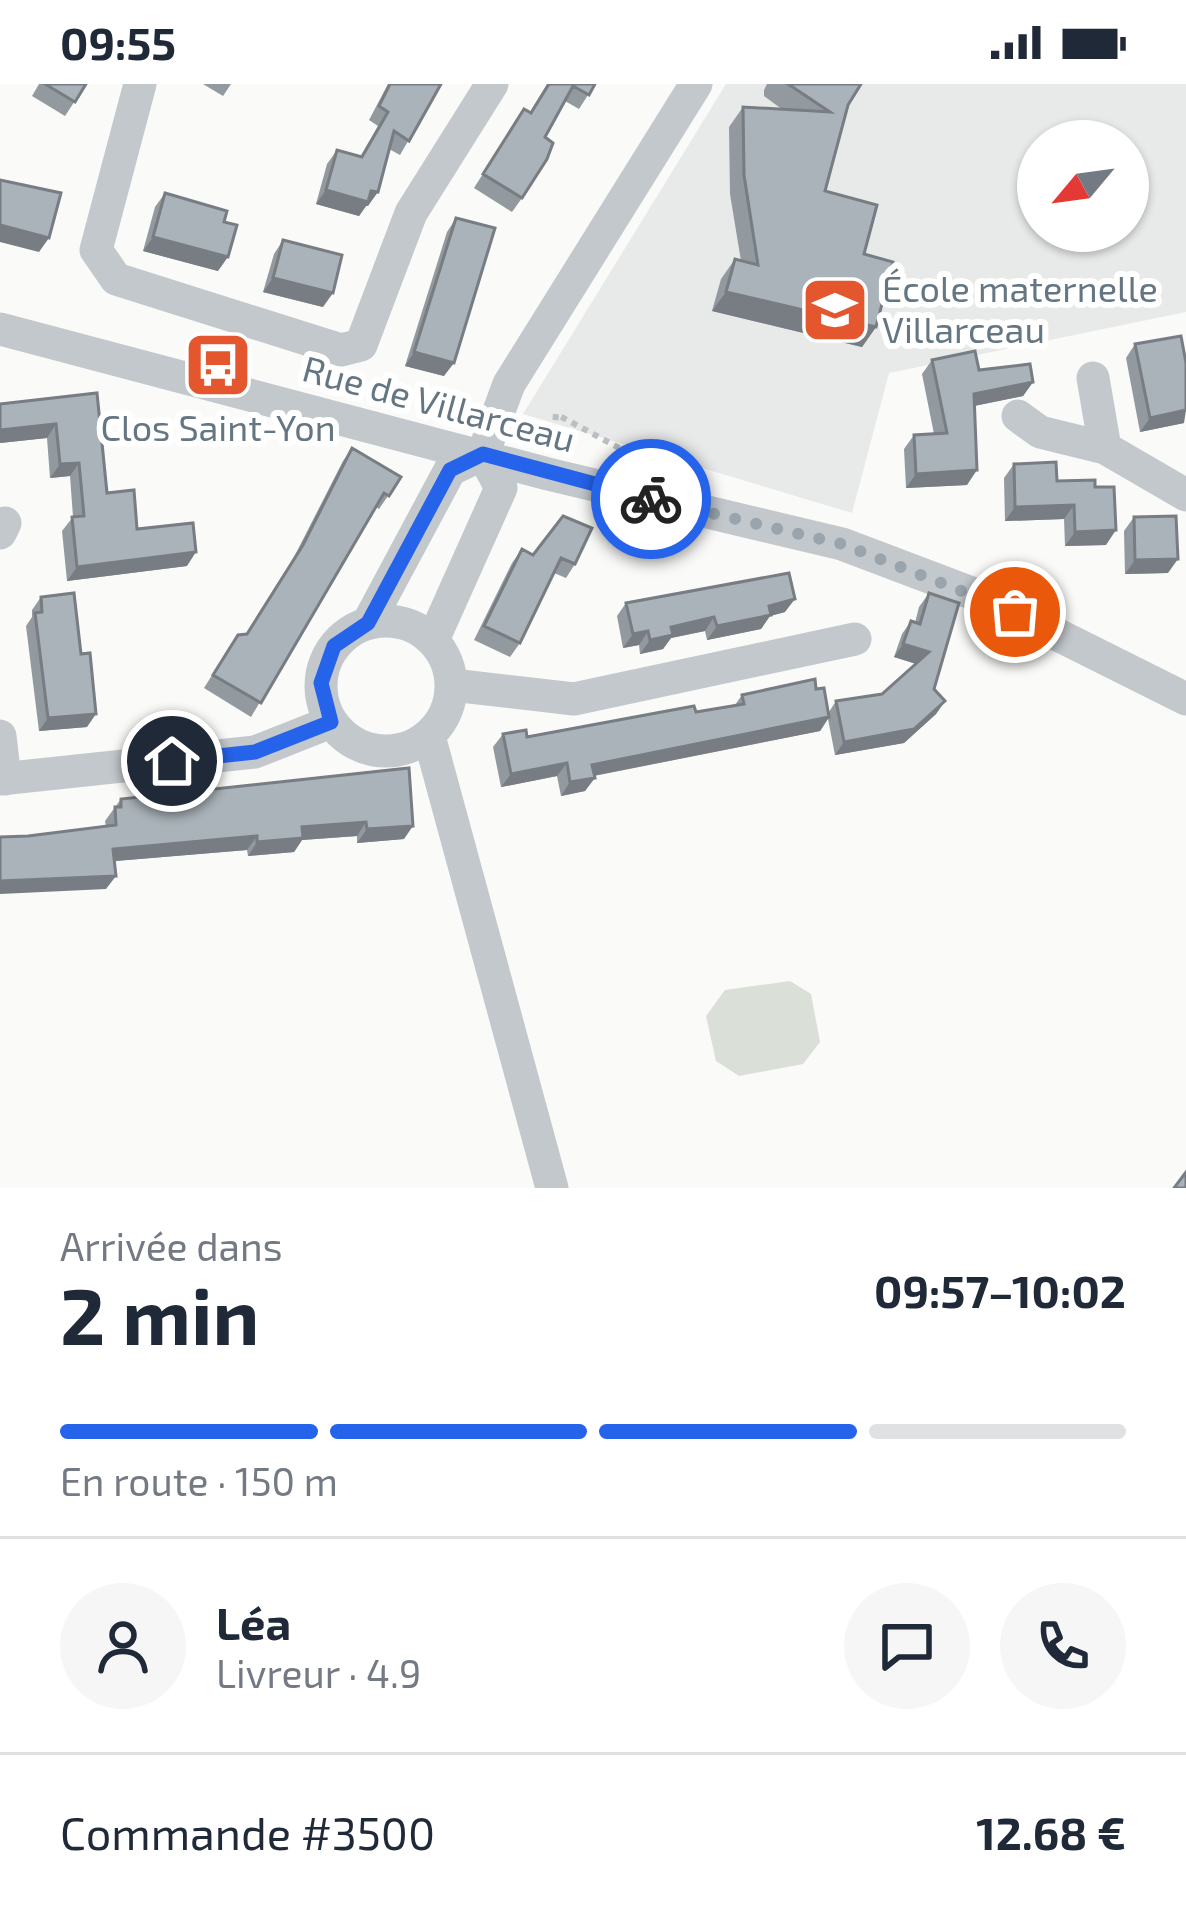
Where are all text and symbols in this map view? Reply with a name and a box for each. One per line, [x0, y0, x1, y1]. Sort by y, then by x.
text: 09:55 [60, 15, 176, 69]
north arrow [1017, 120, 1149, 252]
map controls [1017, 120, 1149, 252]
place label: École maternelle Villarceau [882, 266, 1158, 350]
school or university icon: École maternelle Villarceau [800, 275, 870, 345]
bus stop icon: Clos Saint-Yon [183, 330, 253, 400]
street label: Rue de Villarceau [299, 346, 580, 460]
place label: Clos Saint-Yon [100, 405, 336, 448]
courier [591, 439, 711, 559]
icon: bike [618, 466, 684, 532]
pin [964, 561, 1066, 663]
icon: bag [982, 579, 1048, 645]
pin [121, 710, 223, 812]
icon: home [139, 728, 205, 794]
text: Arrivée dans [60, 1222, 282, 1269]
text: 09:57–10:02 [874, 1263, 1126, 1317]
text: 2 min [60, 1267, 259, 1361]
text: En route · 150 m [60, 1457, 338, 1504]
button: person [60, 1583, 186, 1709]
button: chat [844, 1583, 970, 1709]
button: phone [1000, 1583, 1126, 1709]
text: Léa [216, 1595, 291, 1649]
text: Livreur · 4.9 [216, 1649, 421, 1696]
text: Commande #3500 [60, 1805, 435, 1859]
text: 12.68 € [976, 1805, 1126, 1859]

